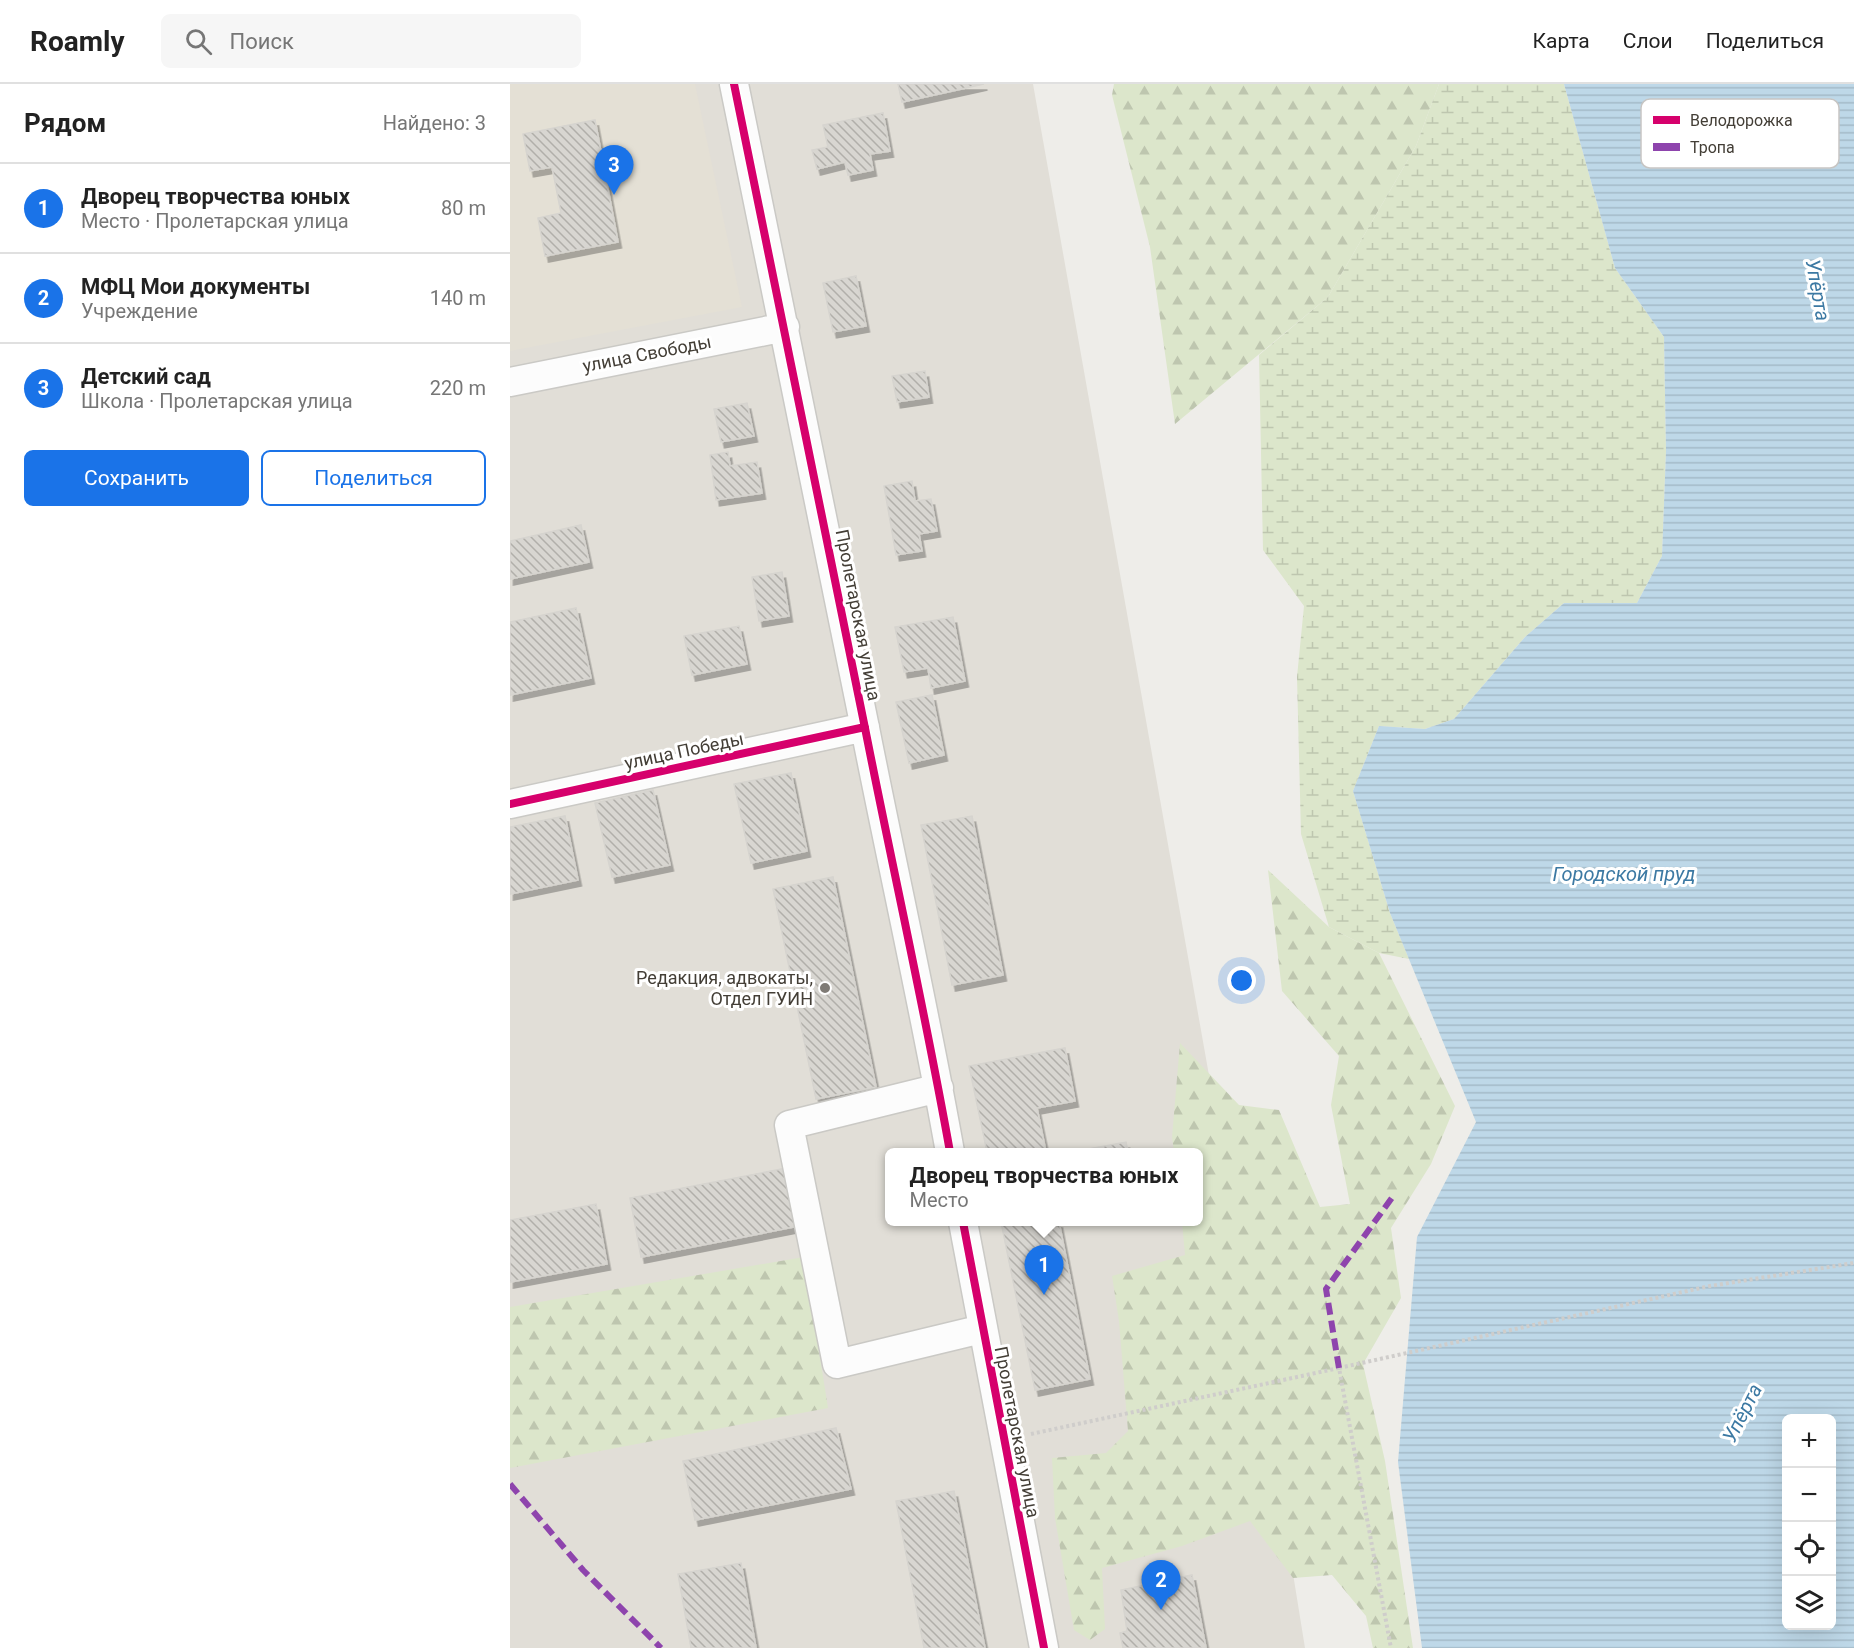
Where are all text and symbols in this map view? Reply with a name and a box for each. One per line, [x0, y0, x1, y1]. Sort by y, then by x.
search box [161, 14, 581, 68]
text: Roamly [30, 25, 125, 58]
icon: search [182, 25, 215, 58]
text: Поиск [230, 29, 294, 54]
text: Карта [1533, 29, 1590, 53]
text: Слои [1623, 29, 1673, 53]
text: Поделиться [1706, 29, 1824, 53]
legend [1641, 99, 1839, 168]
text: Рядом [24, 108, 106, 138]
text: Найдено: 3 [383, 111, 486, 135]
text: Велодорожка [1690, 111, 1793, 130]
text: Тропа [1690, 138, 1735, 157]
pin: 3 [594, 146, 634, 195]
text: Дворец творчества юных [81, 184, 350, 209]
text: 1 [38, 196, 49, 220]
text: 80 m [441, 196, 486, 220]
text: Место · Пролетарская улица [81, 209, 349, 233]
water label: Упёрта [1801, 257, 1835, 323]
text: МФЦ Мои документы [81, 274, 310, 299]
text: 2 [38, 286, 49, 310]
text: 140 m [430, 286, 486, 310]
text: Учреждение [81, 299, 198, 323]
street label: улица Свободы [581, 331, 713, 376]
text: Детский сад [81, 364, 211, 389]
text: 3 [38, 376, 49, 400]
text: 220 m [430, 376, 486, 400]
text: Школа · Пролетарская улица [81, 389, 353, 413]
button: Сохранить [24, 450, 249, 506]
button: Поделиться [261, 450, 486, 506]
street label: Пролетарская улица [832, 527, 885, 702]
street label: улица Победы [622, 728, 745, 773]
water label: Городской пруд [1553, 862, 1695, 886]
your location [1227, 966, 1256, 995]
place label: Редакция, адвокаты, Отдел ГУИН [636, 967, 813, 1009]
marker: Редакция, адвокаты, Отдел ГУИН [818, 981, 832, 995]
popup [885, 1148, 1203, 1226]
text: Дворец творчества юных [910, 1163, 1178, 1188]
text: Место [910, 1188, 969, 1212]
pin: 1 [1024, 1246, 1064, 1295]
street label: Пролетарская улица [991, 1344, 1044, 1519]
water label: Упёрта [1717, 1380, 1767, 1446]
map controls [1782, 1414, 1836, 1630]
button: + [1782, 1414, 1836, 1468]
button: − [1782, 1468, 1836, 1522]
button: locate [1782, 1522, 1836, 1576]
pin: 2 [1142, 1560, 1180, 1610]
button: layers [1782, 1576, 1836, 1630]

